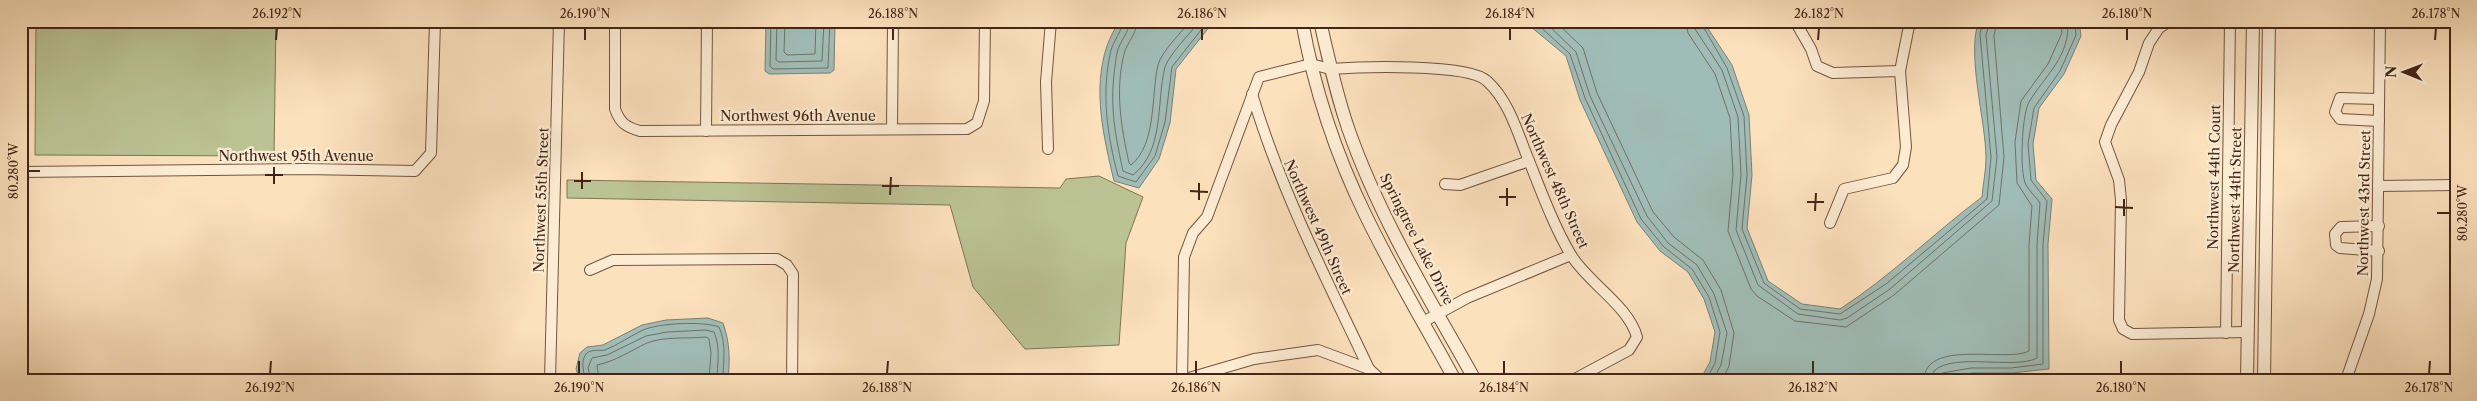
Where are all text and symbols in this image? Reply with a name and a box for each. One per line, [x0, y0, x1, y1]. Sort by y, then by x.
text: 26.192°N [252, 6, 302, 21]
text: 26.190°N [560, 6, 610, 21]
text: 26.188°N [868, 6, 918, 21]
text: 26.186°N [1177, 6, 1227, 21]
text: 26.184°N [1485, 6, 1535, 21]
text: 26.182°N [1794, 6, 1844, 21]
text: 26.180°N [2102, 6, 2152, 21]
text: 26.178°N [2411, 6, 2461, 21]
north arrow [2380, 48, 2430, 98]
text: N [2382, 66, 2400, 78]
street label: Northwest 44th Court [2204, 104, 2224, 250]
street label: Northwest 96th Avenue [720, 107, 876, 125]
street label: Northwest 48th Street [1517, 111, 1593, 252]
street label: Northwest 55th Street [529, 127, 553, 273]
street label: Northwest 44th Street [2225, 127, 2245, 273]
street label: Northwest 43rd Street [2354, 130, 2374, 276]
text: 80.280°W [6, 142, 21, 199]
street label: Northwest 95th Avenue [218, 147, 374, 165]
street label: Northwest 49th Street [1280, 157, 1356, 297]
street label: Springtree Lake Drive [1376, 170, 1458, 308]
text: 80.280°W [2455, 184, 2470, 241]
text: 26.192°N [245, 380, 295, 395]
text: 26.190°N [554, 380, 604, 395]
text: 26.188°N [862, 380, 912, 395]
text: 26.186°N [1171, 380, 1221, 395]
text: 26.184°N [1479, 380, 1529, 395]
text: 26.182°N [1788, 380, 1838, 395]
text: 26.180°N [2096, 380, 2146, 395]
text: 26.178°N [2404, 380, 2454, 395]

